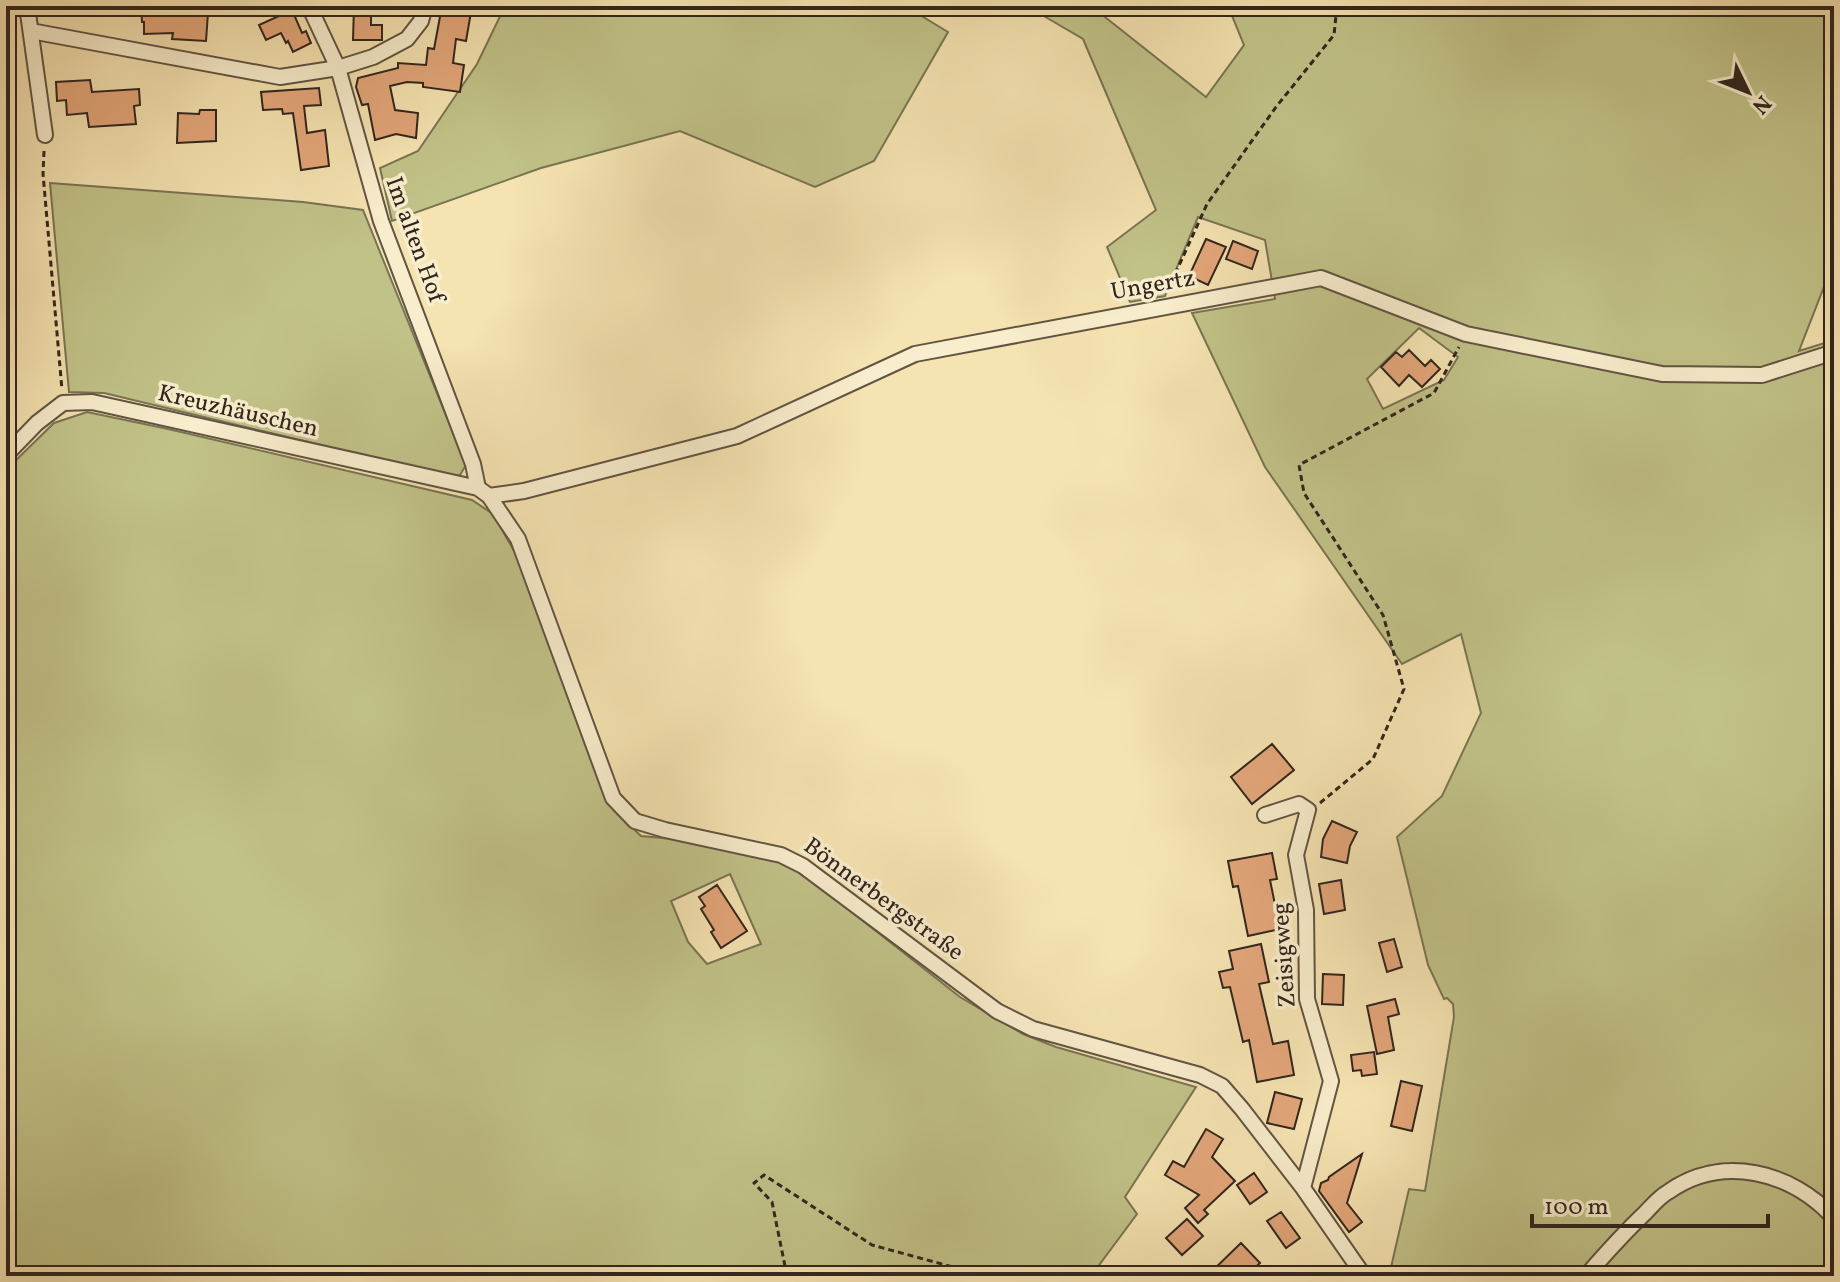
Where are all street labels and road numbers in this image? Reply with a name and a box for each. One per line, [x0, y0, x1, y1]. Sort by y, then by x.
street label: Im alten Hof [376, 172, 453, 310]
street label: Ungertz [1108, 262, 1198, 310]
street label: Kreuzhäuschen [155, 377, 321, 447]
street label: Bönnerbergstraße [796, 830, 970, 970]
street label: Zeisigweg [1264, 901, 1306, 1009]

